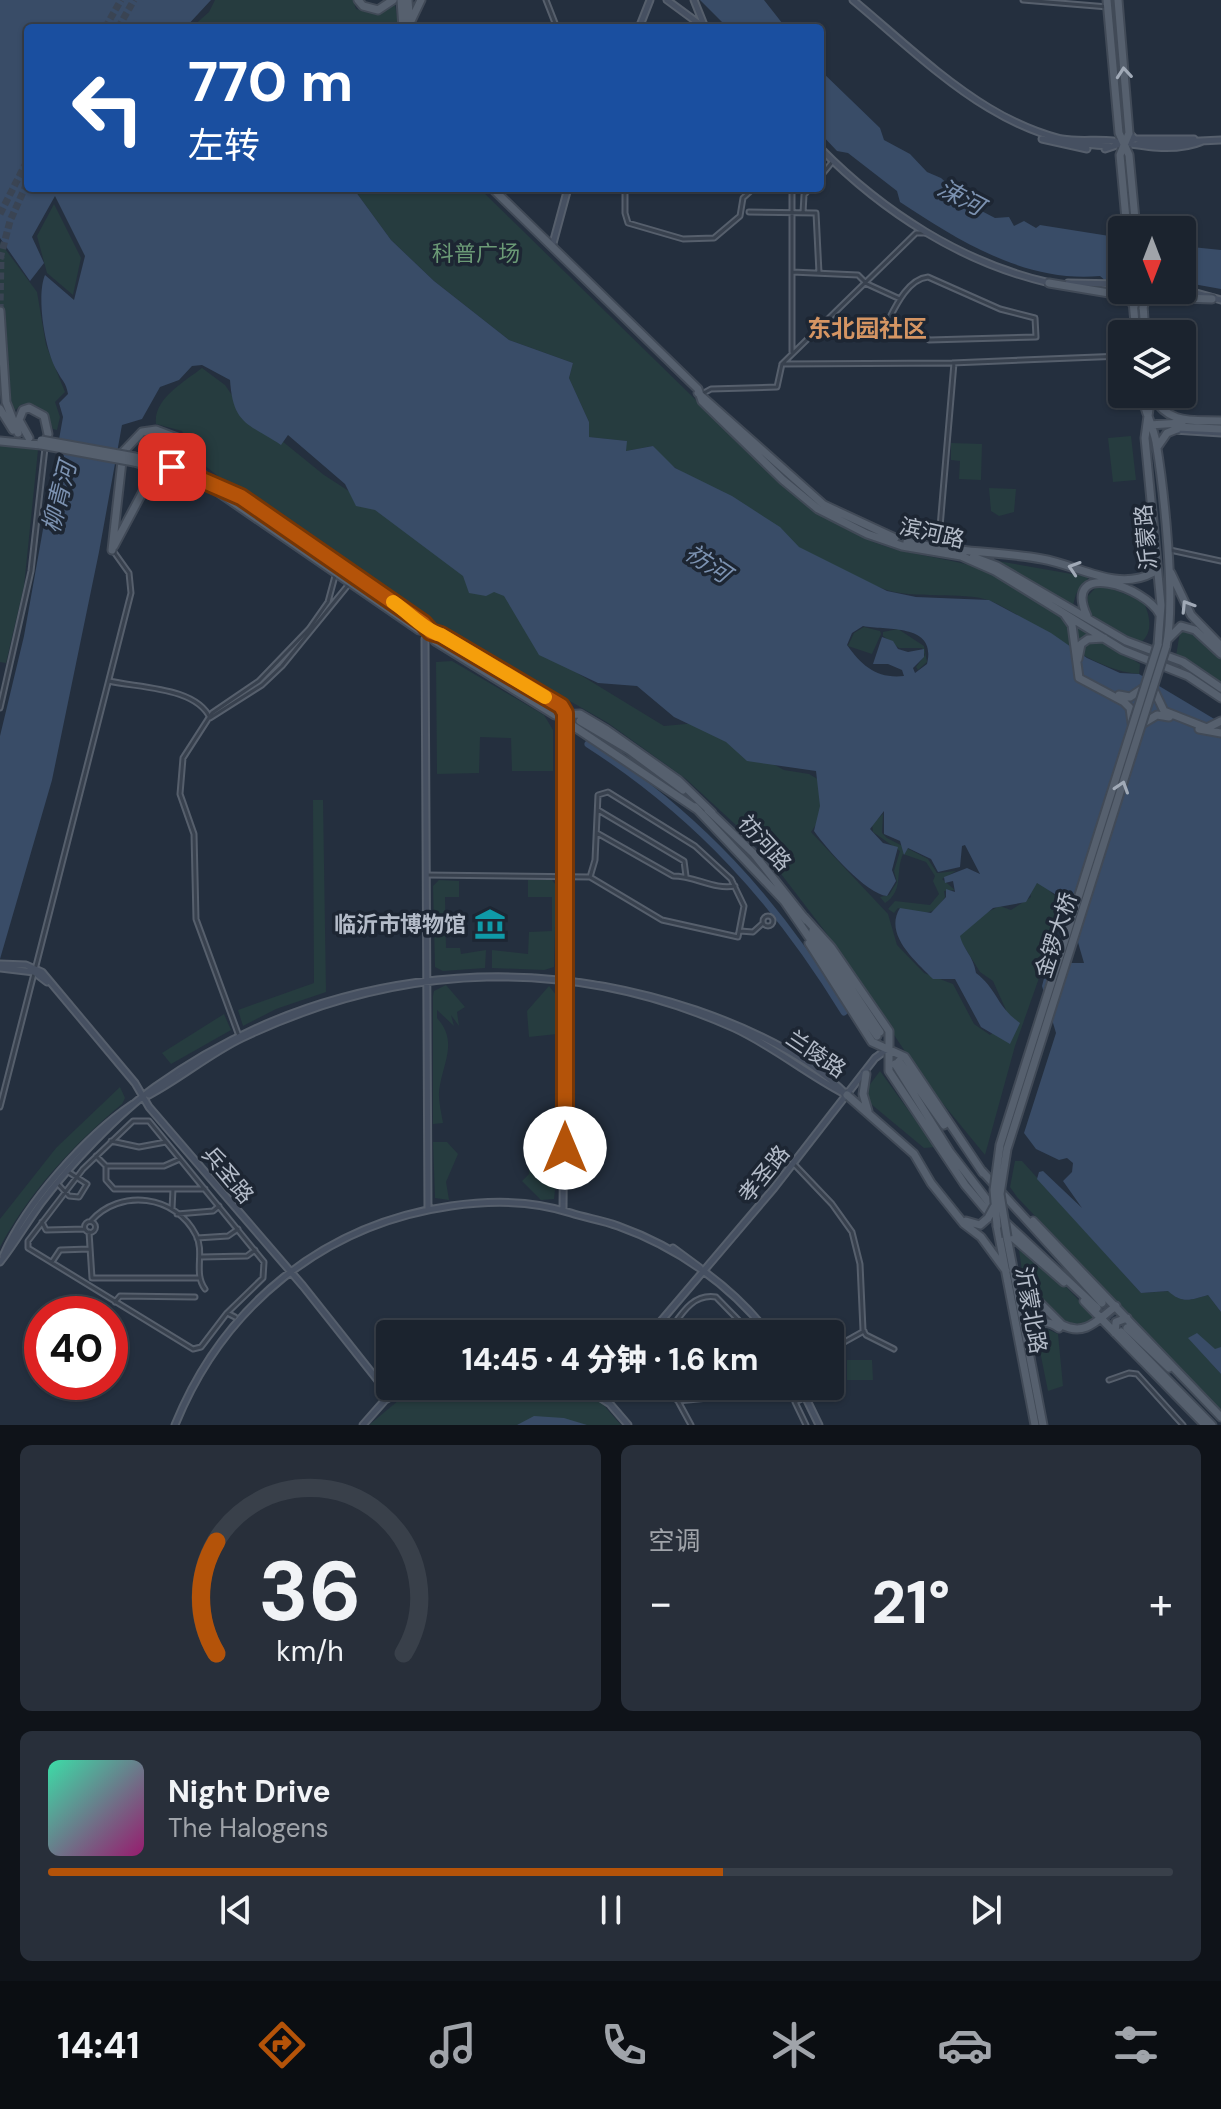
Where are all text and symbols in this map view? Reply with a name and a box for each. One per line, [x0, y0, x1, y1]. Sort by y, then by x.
text: 770 m [188, 45, 353, 118]
icon: left [56, 56, 160, 160]
one-way arrow [1115, 66, 1132, 79]
text: 左转 [188, 122, 260, 169]
water label: 涑河 [933, 172, 993, 224]
north arrow [1108, 216, 1196, 304]
map controls [1108, 216, 1196, 408]
park label: 科普广场 [432, 239, 520, 268]
district label: 东北园社区 [807, 313, 927, 344]
button: layers [1108, 320, 1196, 408]
pin [138, 433, 206, 501]
icon: arrive [150, 445, 194, 489]
water label: 柳青河 [35, 454, 84, 536]
street label: 沂蒙路 [1129, 503, 1163, 571]
street label: 滨河路 [897, 511, 967, 555]
water label: 祊河 [679, 537, 740, 592]
one-way arrow [1067, 561, 1081, 577]
one-way arrow [1181, 600, 1196, 615]
one-way arrow [1113, 780, 1129, 794]
street label: 祊河路 [732, 809, 798, 877]
street label: 金锣大桥 [1029, 889, 1083, 981]
museum icon: 临沂市博物馆 [473, 907, 507, 941]
place label: 临沂市博物馆 [334, 910, 466, 939]
street label: 兰陵路 [781, 1024, 851, 1084]
position arrow [523, 1106, 607, 1190]
street label: 孝圣路 [732, 1139, 796, 1209]
street label: 兵圣路 [196, 1140, 260, 1210]
street label: 沂蒙北路 [1009, 1264, 1053, 1356]
speed limit sign: 40 [24, 1296, 128, 1400]
text: 14:45 · 4 分钟 · 1.6 km [462, 1340, 758, 1379]
text: 空调 [649, 1524, 701, 1558]
text: 36 [259, 1537, 362, 1646]
text: 21° [871, 1563, 950, 1642]
text: − [649, 1574, 673, 1632]
text: + [1149, 1574, 1173, 1632]
text: km/h [276, 1633, 344, 1670]
text: Night Drive [168, 1772, 331, 1811]
text: The Halogens [168, 1811, 328, 1845]
icon: previous [214, 1888, 258, 1932]
icon: pause [589, 1888, 633, 1932]
icon: next [964, 1888, 1008, 1932]
icon: directions [254, 2017, 310, 2073]
icon: music [425, 2017, 481, 2073]
icon: phone [596, 2017, 652, 2073]
icon: climate [766, 2017, 822, 2073]
icon: car [937, 2017, 993, 2073]
icon: filters [1108, 2017, 1164, 2073]
text: 14:41 [57, 2022, 140, 2069]

